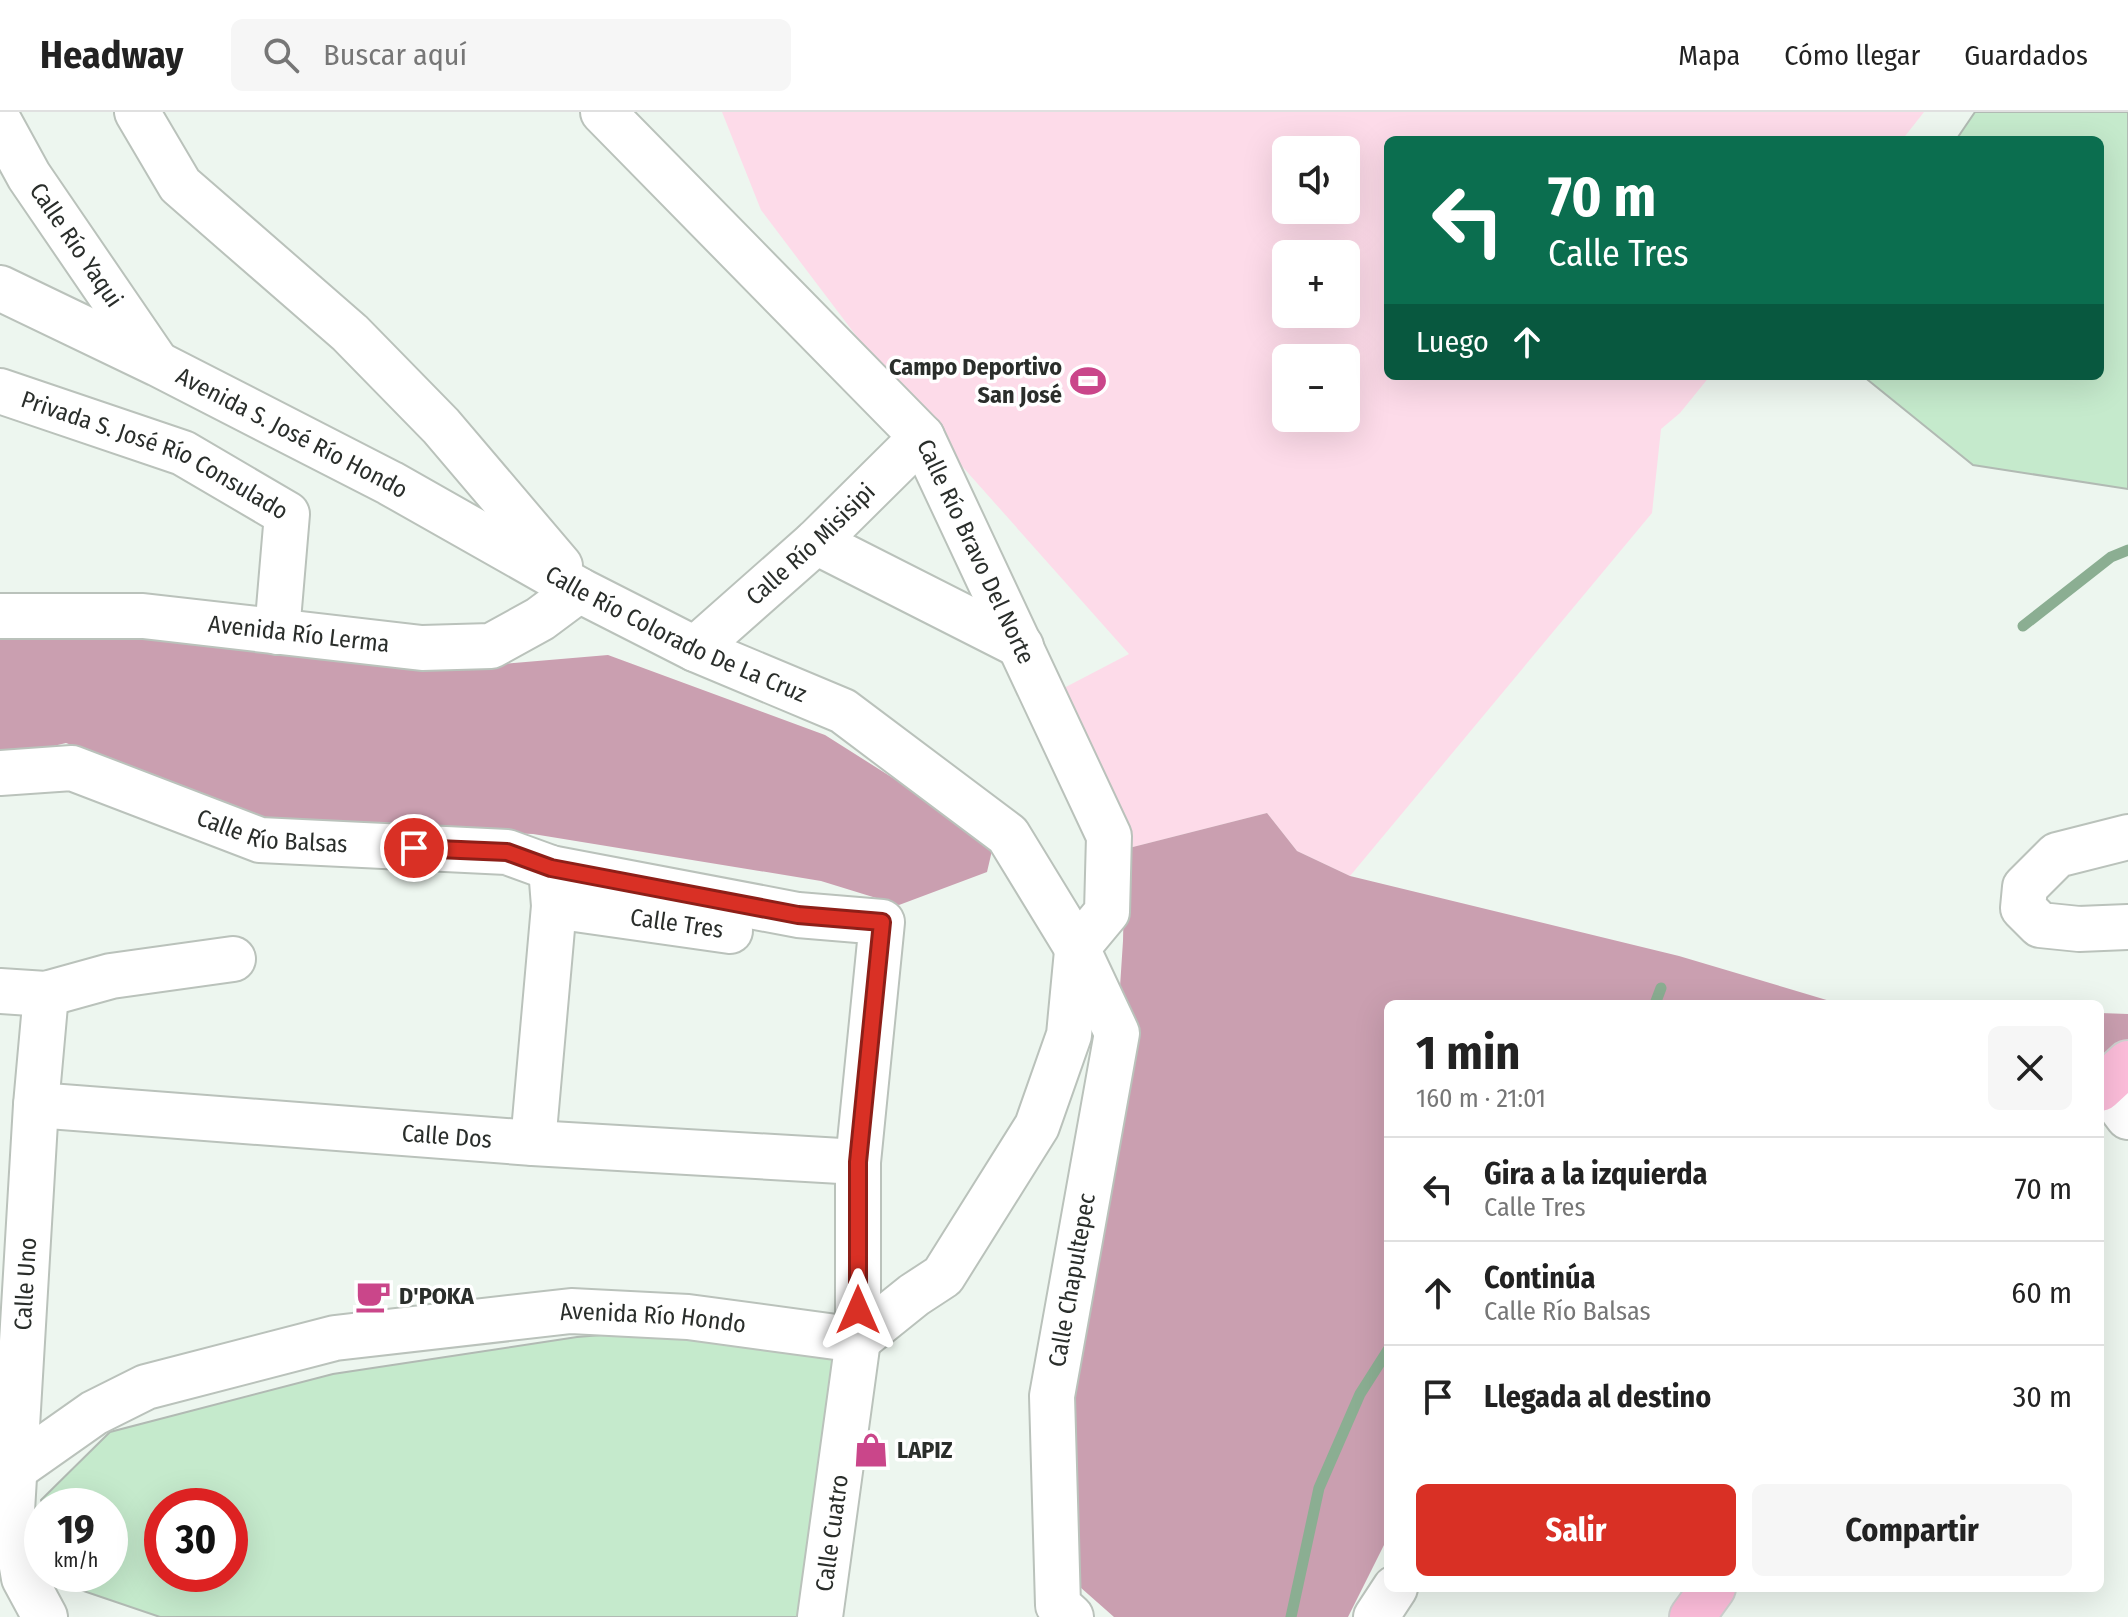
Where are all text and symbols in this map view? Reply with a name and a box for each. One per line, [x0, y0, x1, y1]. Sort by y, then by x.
search box [231, 19, 791, 91]
text: Headway [40, 32, 183, 78]
icon: search [259, 33, 303, 77]
text: Buscar aquí [323, 37, 467, 73]
text: Mapa [1678, 39, 1740, 72]
text: Cómo llegar [1784, 39, 1920, 72]
text: Guardados [1964, 39, 2088, 72]
map controls [1272, 136, 1360, 432]
button: sound [1272, 136, 1360, 224]
text: 70 m [1548, 164, 1656, 231]
icon: left [1416, 168, 1520, 272]
street label: Calle Río Yaqui [24, 178, 128, 313]
text: Calle Tres [1548, 232, 1689, 276]
button: + [1272, 240, 1360, 328]
icon: ahead [1505, 320, 1549, 364]
text: Luego [1416, 324, 1489, 360]
button: − [1272, 344, 1360, 432]
place label: Campo Deportivo San José [889, 353, 1062, 409]
street label: Avenida S. José Río Hondo [172, 362, 413, 504]
sports icon: Campo Deportivo San José [1069, 362, 1107, 400]
street label: Privada S. José Río Consulado [18, 385, 293, 525]
street label: Calle Río Bravo Del Norte [911, 435, 1040, 668]
street label: Calle Río Misisipi [741, 478, 881, 611]
street label: Calle Río Colorado De La Cruz [540, 560, 811, 708]
street label: Avenida Río Lerma [207, 610, 391, 658]
street label: Calle Río Balsas [193, 803, 348, 858]
pin [380, 814, 448, 882]
icon: arrive [392, 826, 436, 870]
street label: Calle Tres [628, 903, 725, 944]
text: 1 min [1416, 1024, 1521, 1082]
button: close [1988, 1026, 2072, 1110]
text: 160 m · 21:01 [1416, 1083, 1546, 1114]
street label: Calle Dos [401, 1119, 493, 1154]
text: Gira a la izquierda [1484, 1156, 1707, 1192]
icon: left [1416, 1167, 1460, 1211]
text: 70 m [2014, 1171, 2072, 1207]
street label: Calle Chapultepec [1043, 1191, 1101, 1369]
text: Calle Tres [1484, 1192, 1586, 1223]
street label: Calle Uno [9, 1237, 42, 1331]
text: Continúa [1484, 1260, 1595, 1296]
position arrow [816, 1268, 900, 1352]
icon: ahead [1416, 1271, 1460, 1315]
text: 60 m [2011, 1275, 2072, 1311]
cafe icon: D'POKA [354, 1277, 392, 1315]
place label: D'POKA [399, 1282, 475, 1310]
text: Calle Río Balsas [1484, 1296, 1651, 1327]
street label: Avenida Río Hondo [558, 1297, 748, 1339]
icon: arrive [1416, 1375, 1460, 1419]
text: Llegada al destino [1484, 1379, 1711, 1415]
text: 30 m [2013, 1379, 2072, 1415]
shop icon: LAPIZ [852, 1431, 890, 1469]
place label: LAPIZ [897, 1436, 953, 1464]
street label: Calle Cuatro [810, 1473, 854, 1593]
button: Salir [1416, 1484, 1736, 1576]
button: Compartir [1752, 1484, 2072, 1576]
speed limit sign: 30 [144, 1488, 248, 1592]
text: 19 [57, 1506, 95, 1554]
text: km/h [54, 1548, 98, 1572]

